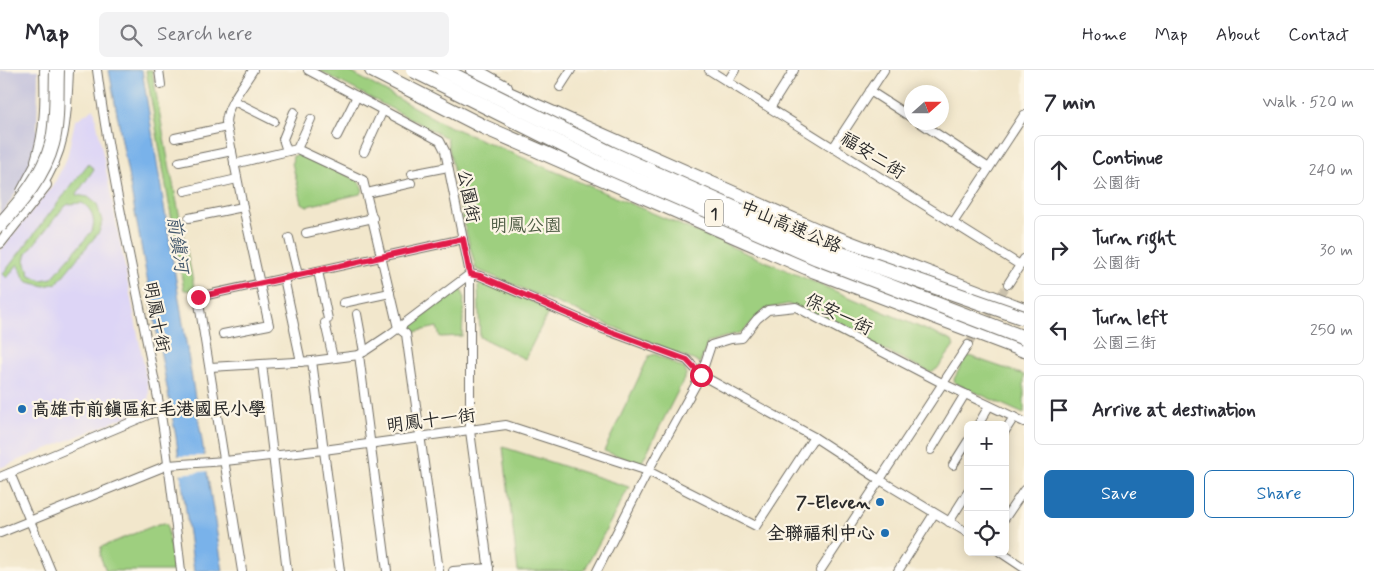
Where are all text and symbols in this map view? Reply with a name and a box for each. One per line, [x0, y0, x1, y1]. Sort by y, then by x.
search box [99, 12, 449, 57]
text: Map [25, 19, 69, 50]
icon: search [117, 21, 145, 49]
text: Search here [157, 22, 253, 47]
text: Home [1082, 23, 1127, 47]
text: Map [1155, 23, 1188, 47]
text: About [1216, 23, 1260, 47]
text: Contact [1288, 23, 1349, 47]
north arrow [904, 85, 949, 130]
text: 7 min [1044, 89, 1096, 117]
text: Walk · 520 m [1262, 92, 1354, 113]
street label: 福安二街 [836, 127, 909, 185]
text: Continue [1092, 146, 1163, 171]
icon: ahead [1045, 156, 1073, 184]
text: 240 m [1309, 160, 1353, 181]
street label: 公園街 [451, 167, 485, 225]
text: 公園街 [1092, 173, 1140, 194]
street label: 中山高速公路 [736, 195, 845, 259]
road number: 1 [705, 200, 723, 226]
water label: 前鎮河 [161, 214, 194, 277]
park label: 明鳳公園 [490, 214, 562, 238]
text: Turn right [1092, 226, 1176, 251]
icon: right [1045, 236, 1073, 264]
text: 30 m [1320, 240, 1353, 261]
text: 公園街 [1092, 253, 1140, 274]
street label: 明鳳十街 [137, 280, 175, 355]
route end [187, 286, 210, 309]
street label: 保安一街 [801, 288, 876, 341]
text: Turn left [1092, 306, 1168, 331]
icon: left [1045, 316, 1073, 344]
text: 250 m [1310, 320, 1353, 341]
text: 公園三街 [1092, 333, 1156, 354]
route start [690, 364, 713, 387]
icon: arrive [1045, 396, 1073, 424]
place label: 高雄市前鎮區紅毛港國民小學 [32, 398, 266, 422]
text: Arrive at destination [1092, 398, 1256, 423]
marker: 高雄市前鎮區紅毛港國民小學 [16, 403, 28, 415]
street label: 明鳳十一街 [385, 404, 477, 438]
map controls [964, 421, 1009, 556]
button: + [964, 421, 1009, 466]
button: − [964, 466, 1009, 511]
button: Save [1044, 470, 1194, 518]
button: Share [1204, 470, 1354, 518]
place label: 7-Eleven [796, 491, 871, 515]
marker: 7-Eleven [874, 496, 886, 508]
button: locate [964, 511, 1009, 556]
place label: 全聯福利中心 [767, 522, 875, 546]
marker: 全聯福利中心 [879, 527, 891, 539]

